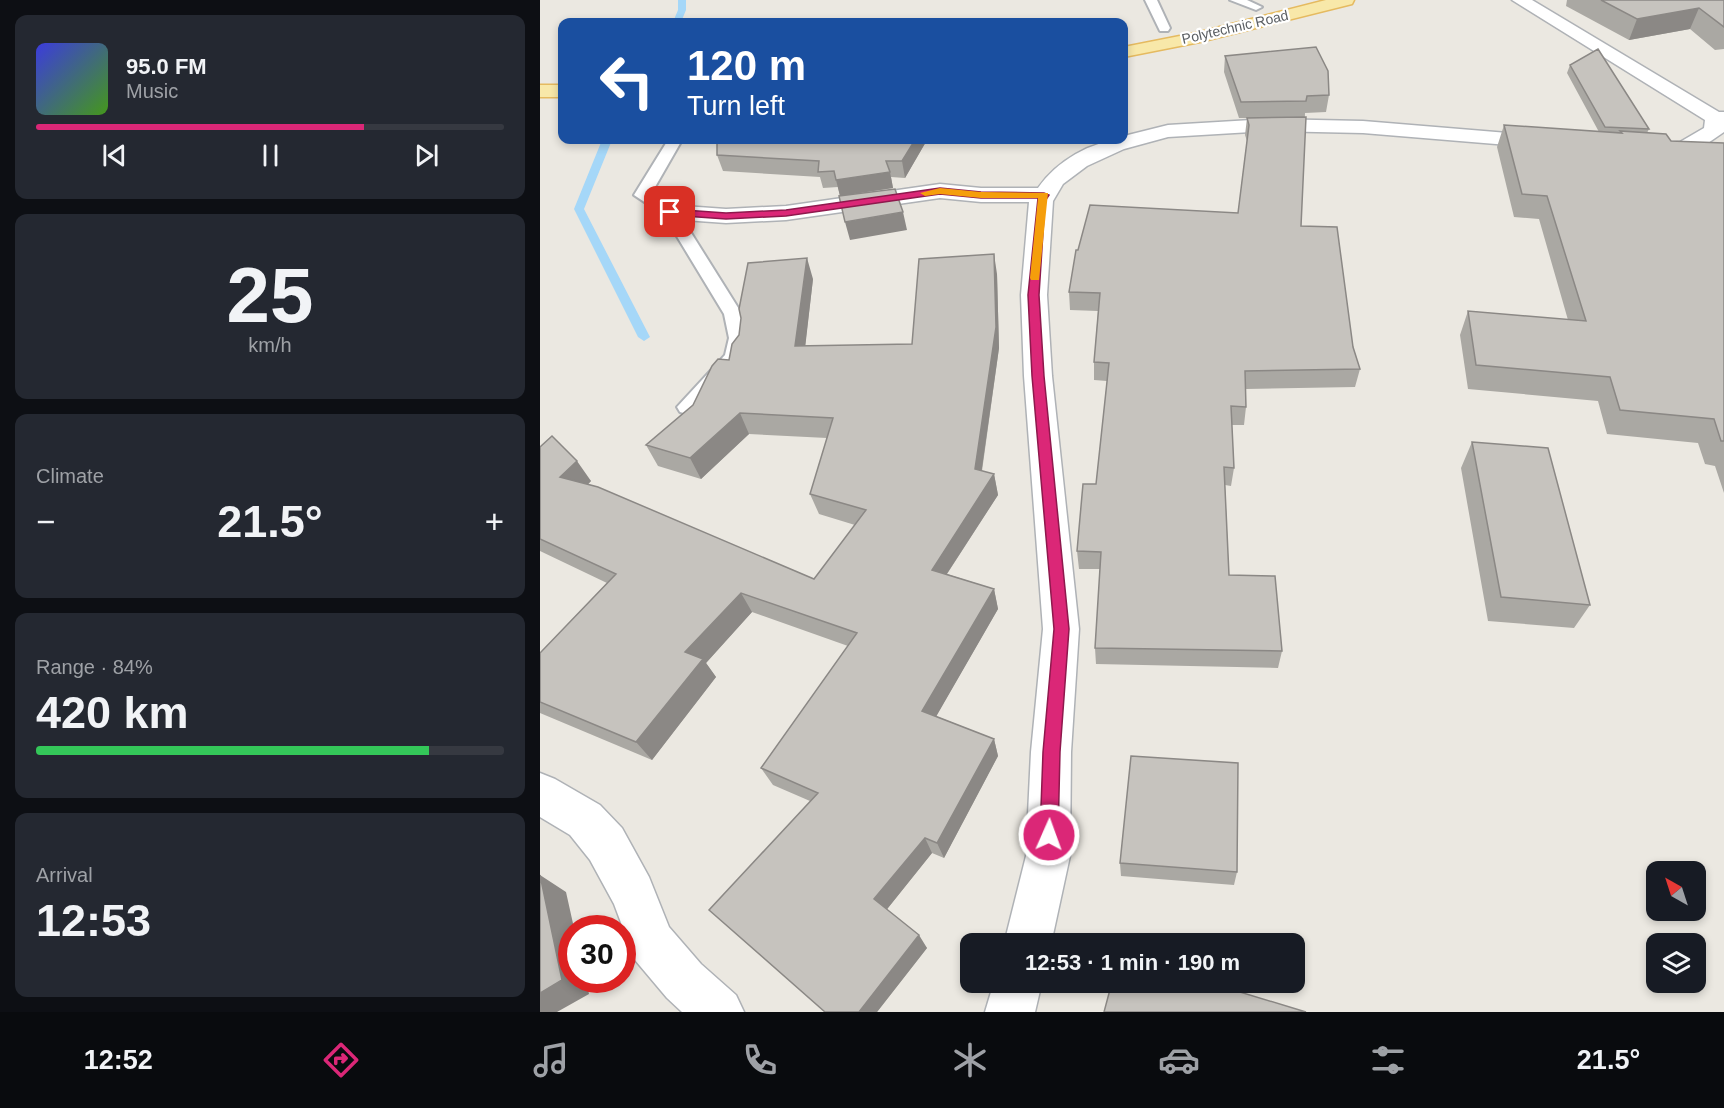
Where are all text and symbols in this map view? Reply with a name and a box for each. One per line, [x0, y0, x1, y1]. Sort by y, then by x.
street label: Polytechnic Road [1180, 7, 1290, 47]
icon: left [588, 42, 666, 120]
text: 120 m [687, 42, 806, 89]
text: 95.0 FM [126, 54, 207, 79]
text: Music [126, 80, 178, 102]
text: Turn left [687, 91, 785, 121]
icon: previous [98, 139, 131, 172]
icon: pause [254, 139, 287, 172]
icon: next [410, 139, 443, 172]
pin [644, 186, 695, 237]
icon: arrive [653, 195, 686, 228]
text: 25 [227, 251, 313, 339]
text: km/h [248, 334, 292, 356]
text: Climate [36, 465, 104, 487]
text: 21.5° [217, 496, 323, 547]
text: − [36, 503, 55, 540]
text: + [485, 503, 504, 540]
text: Range · 84% [36, 656, 153, 678]
text: 420 km [36, 687, 189, 738]
position arrow [1017, 803, 1081, 867]
north arrow [1646, 861, 1706, 921]
map controls [1646, 861, 1706, 993]
text: Arrival [36, 864, 93, 886]
text: 12:53 [36, 895, 151, 946]
speed limit sign: 30 [558, 915, 636, 993]
button: layers [1646, 933, 1706, 993]
text: 12:53 · 1 min · 190 m [1025, 950, 1240, 975]
icon: directions [320, 1039, 362, 1081]
icon: music [530, 1039, 572, 1081]
icon: phone [739, 1039, 781, 1081]
icon: climate [949, 1039, 991, 1081]
icon: car [1158, 1039, 1200, 1081]
icon: filters [1367, 1039, 1409, 1081]
text: 12:52 [84, 1045, 153, 1075]
text: 21.5° [1577, 1045, 1640, 1075]

